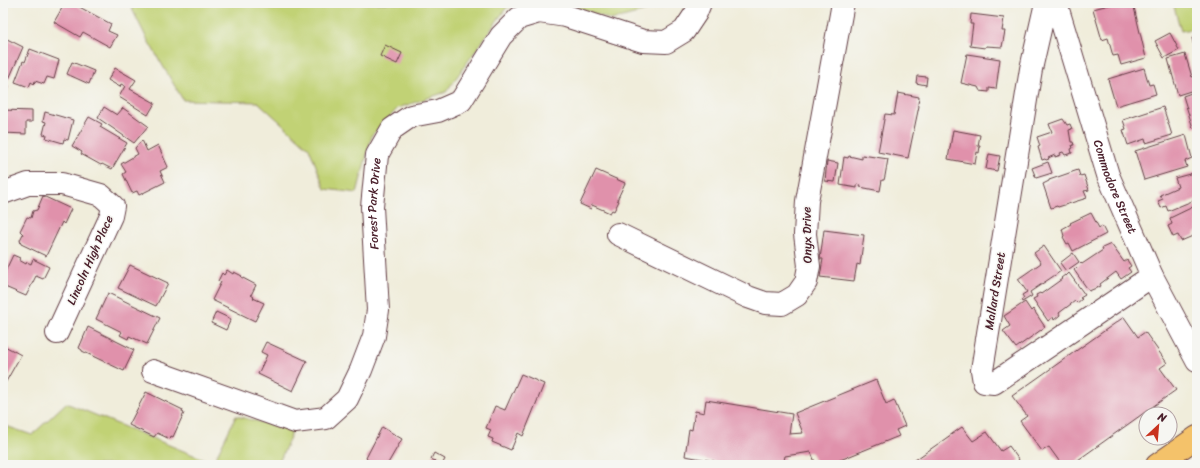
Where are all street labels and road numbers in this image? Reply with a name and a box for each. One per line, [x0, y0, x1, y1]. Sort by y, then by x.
street label: Commodore Street [1087, 137, 1143, 237]
street label: Forest Park Drive [361, 157, 388, 250]
street label: Onyx Drive [796, 206, 818, 264]
street label: Lincoln High Place [60, 212, 120, 308]
street label: Mallard Street [978, 251, 1012, 331]

